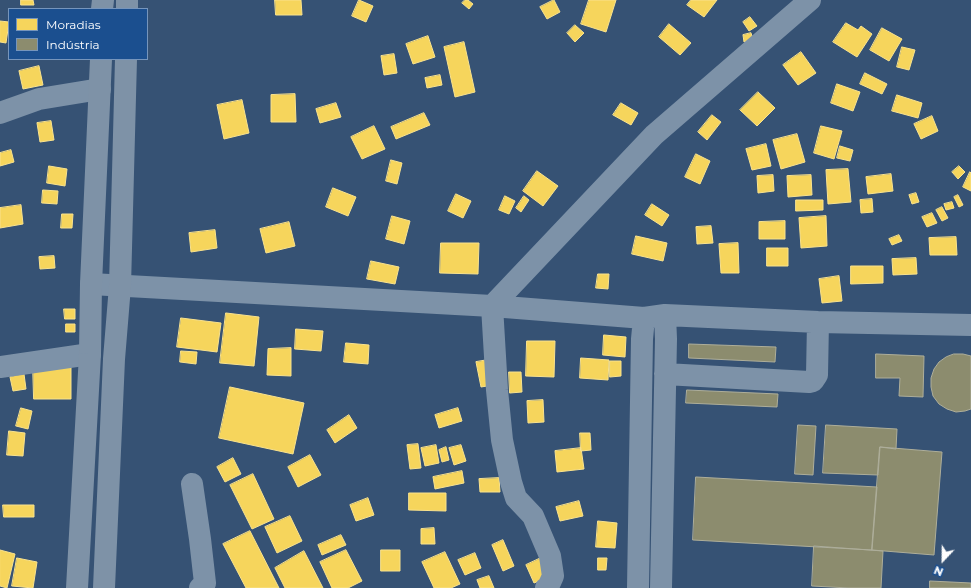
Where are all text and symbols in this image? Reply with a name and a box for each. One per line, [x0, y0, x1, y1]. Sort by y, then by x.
legend [8, 8, 148, 60]
text: Moradias [46, 17, 101, 32]
text: Indústria [46, 37, 100, 52]
north arrow [923, 540, 963, 580]
text: N [932, 563, 945, 579]

